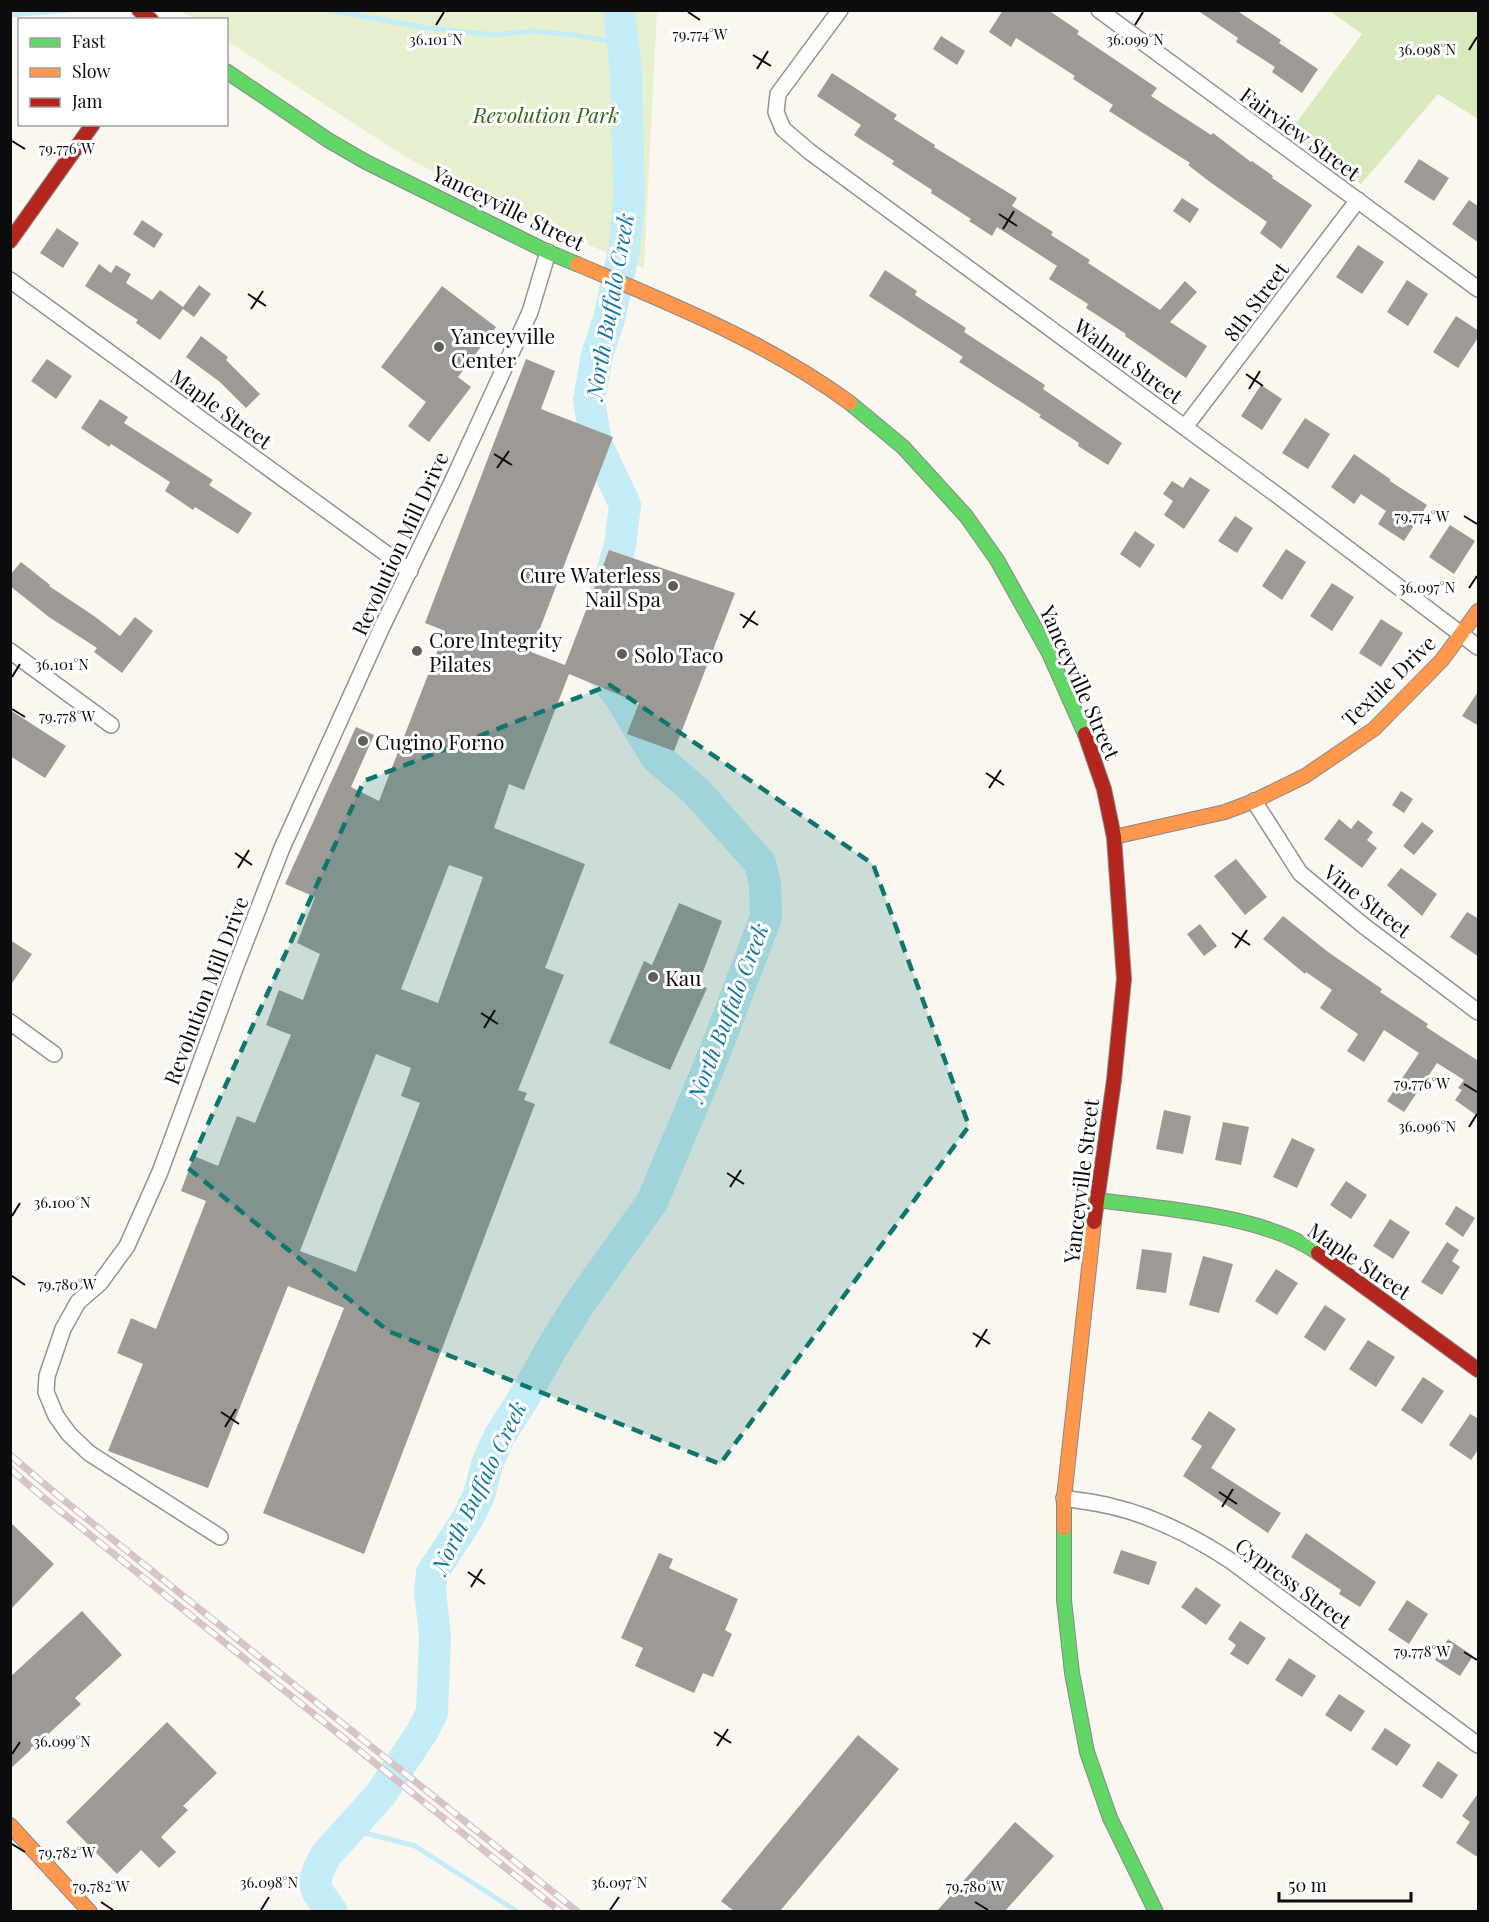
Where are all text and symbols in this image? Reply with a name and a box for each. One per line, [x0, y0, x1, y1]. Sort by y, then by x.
legend [18, 18, 228, 126]
text: 79.774°W [673, 24, 728, 44]
text: Fast [72, 29, 106, 53]
text: 36.101°N [409, 29, 463, 49]
text: 36.099°N [1106, 29, 1164, 49]
text: 36.098°N [1398, 39, 1457, 59]
text: Slow [72, 59, 110, 83]
street label: Fairview Street [1235, 80, 1367, 186]
text: Jam [71, 89, 102, 113]
park label: Revolution Park [472, 100, 619, 128]
text: 79.776°W [39, 138, 95, 158]
street label: Yanceyville Street [427, 158, 590, 256]
water label: North Buffalo Creek [578, 211, 640, 403]
street label: 8th Street [1216, 255, 1294, 346]
street label: Walnut Street [1068, 311, 1189, 409]
place label: Yanceyville Center [450, 321, 555, 373]
marker: Yanceyville Center [432, 340, 446, 354]
street label: Maple Street [166, 362, 279, 455]
street label: Revolution Mill Drive [344, 447, 454, 639]
text: 79.774°W [1395, 506, 1450, 526]
place label: Cure Waterless Nail Spa [520, 560, 662, 612]
text: 36.097°N [1399, 577, 1456, 597]
marker: Cure Waterless Nail Spa [666, 579, 680, 593]
street label: Yanceyville Street [1034, 600, 1128, 764]
place label: Core Integrity Pilates [429, 625, 562, 677]
street label: Textile Drive [1335, 628, 1441, 732]
place label: Solo Taco [634, 640, 724, 668]
marker: Core Integrity Pilates [410, 644, 424, 658]
marker: Solo Taco [615, 647, 629, 661]
text: 36.101°N [35, 654, 89, 674]
text: 79.778°W [39, 706, 95, 726]
place label: Cugino Forno [375, 727, 505, 755]
marker: Cugino Forno [356, 734, 370, 748]
street label: Vine Street [1318, 856, 1418, 943]
street label: Revolution Mill Drive [156, 892, 254, 1088]
water label: North Buffalo Creek [679, 919, 775, 1107]
place label: Kau [665, 963, 701, 991]
marker: Kau [646, 970, 660, 984]
text: 79.776°W [1394, 1073, 1450, 1093]
street label: Yanceyville Street [1056, 1096, 1104, 1266]
text: 36.096°N [1398, 1116, 1456, 1136]
text: 36.100°N [34, 1192, 91, 1212]
street label: Maple Street [1303, 1215, 1418, 1305]
text: 79.780°W [38, 1274, 97, 1294]
water label: North Buffalo Creek [422, 1396, 533, 1580]
street label: Cypress Street [1230, 1530, 1358, 1634]
text: 79.778°W [1394, 1641, 1450, 1661]
text: 36.099°N [33, 1731, 91, 1751]
text: 79.782°W [39, 1842, 96, 1862]
scale bar [1279, 1865, 1411, 1903]
text: 36.098°N [240, 1872, 299, 1892]
text: 36.097°N [591, 1872, 648, 1892]
text: 50 m [1288, 1873, 1327, 1897]
text: 79.782°W [73, 1876, 130, 1896]
text: 79.780°W [946, 1876, 1005, 1896]

